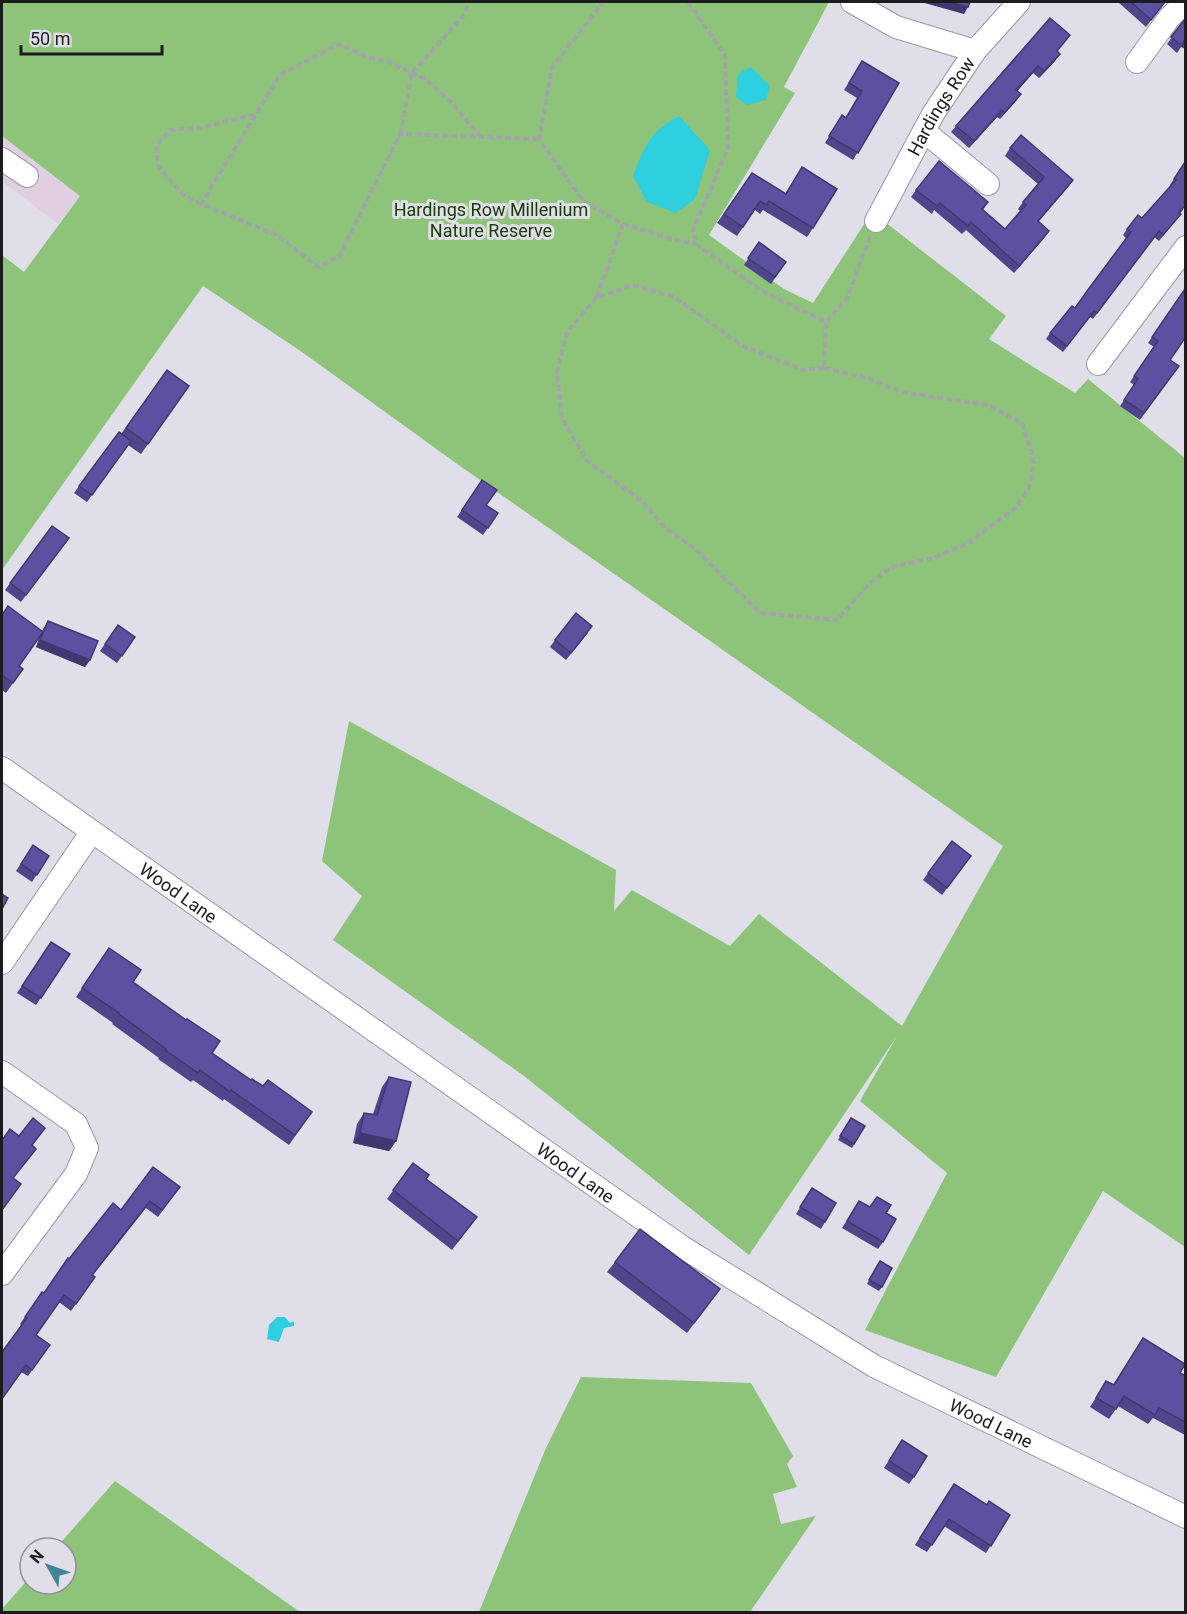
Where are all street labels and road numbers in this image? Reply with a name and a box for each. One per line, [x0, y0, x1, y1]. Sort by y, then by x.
street label: Hardings Row [903, 52, 979, 159]
street label: Wood Lane [136, 858, 221, 927]
street label: Wood Lane [533, 1138, 619, 1207]
street label: Wood Lane [946, 1394, 1036, 1452]

